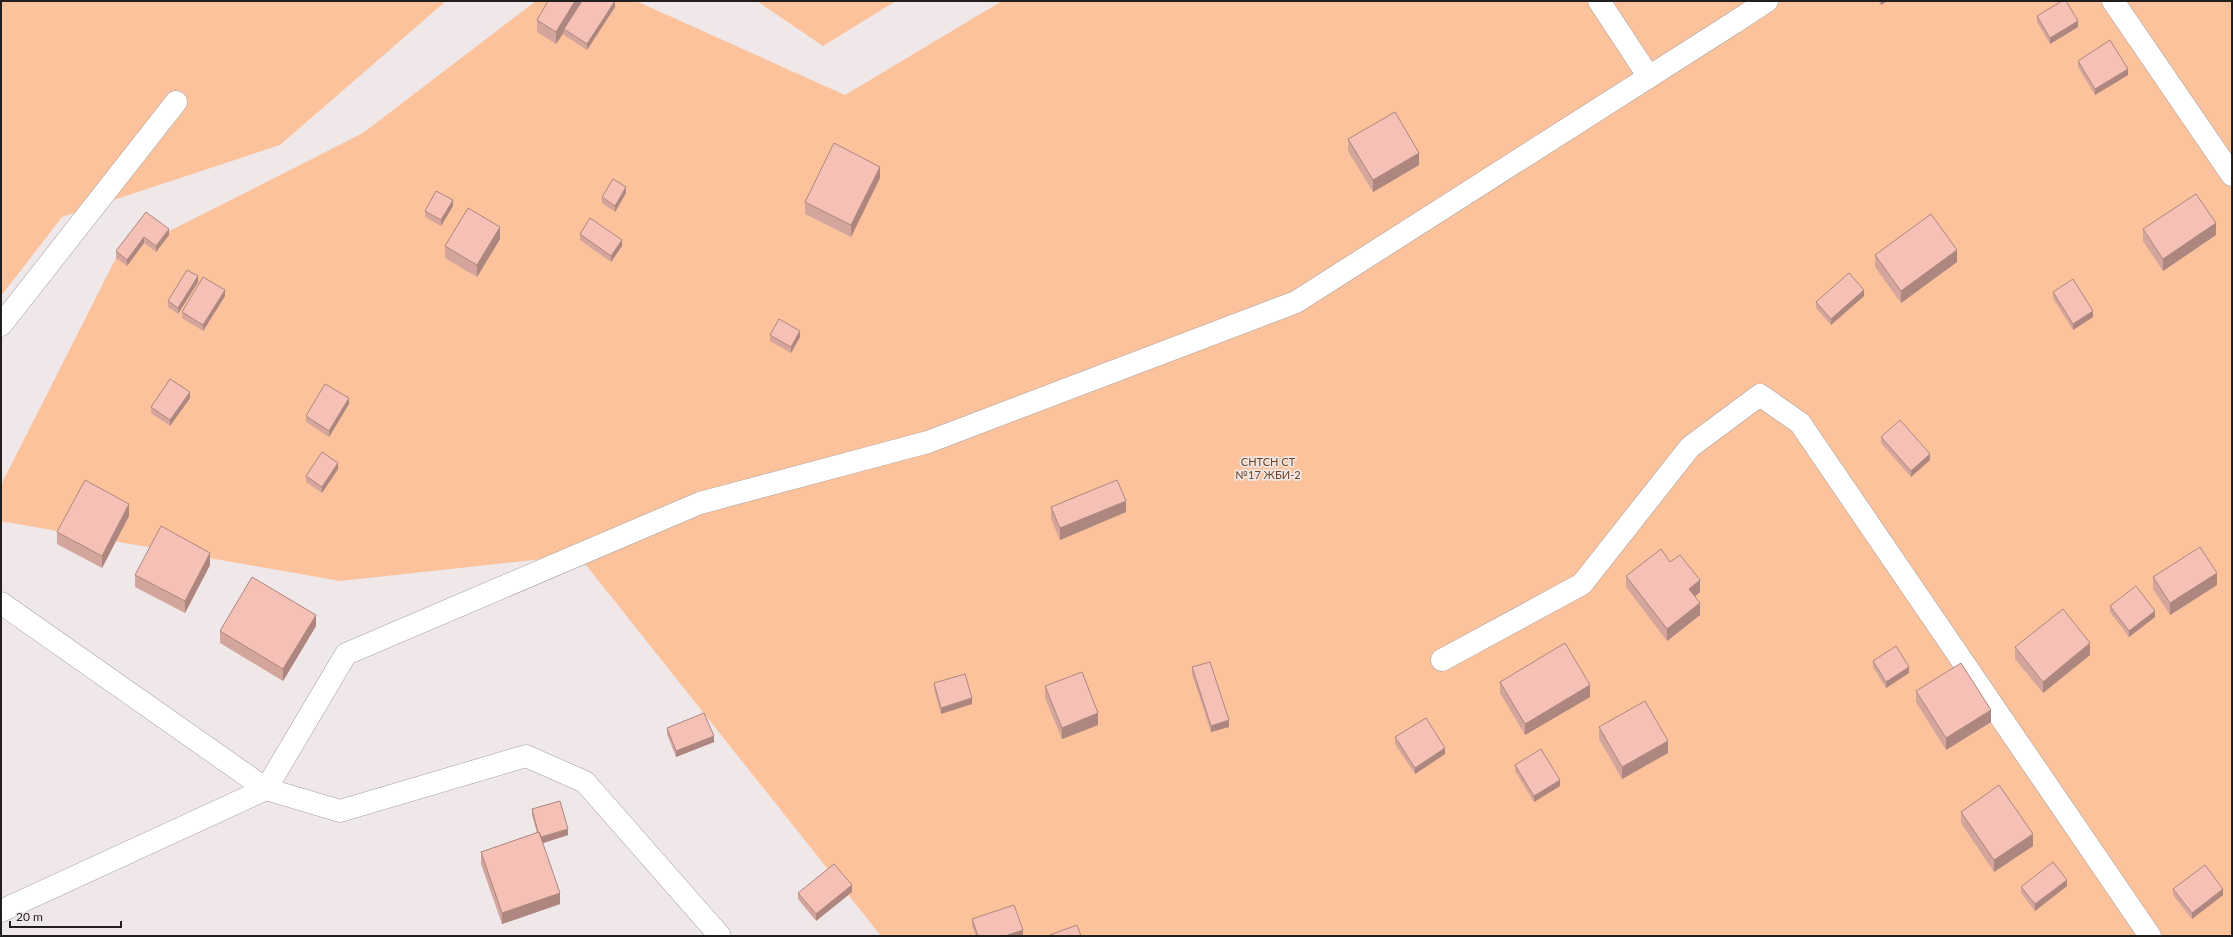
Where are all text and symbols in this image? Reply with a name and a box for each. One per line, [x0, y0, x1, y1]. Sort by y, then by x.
park label: СНТСН СТ №17 ЖБИ-2 [1235, 455, 1301, 481]
scale bar [10, 903, 121, 929]
text: 20 m [16, 909, 43, 924]

